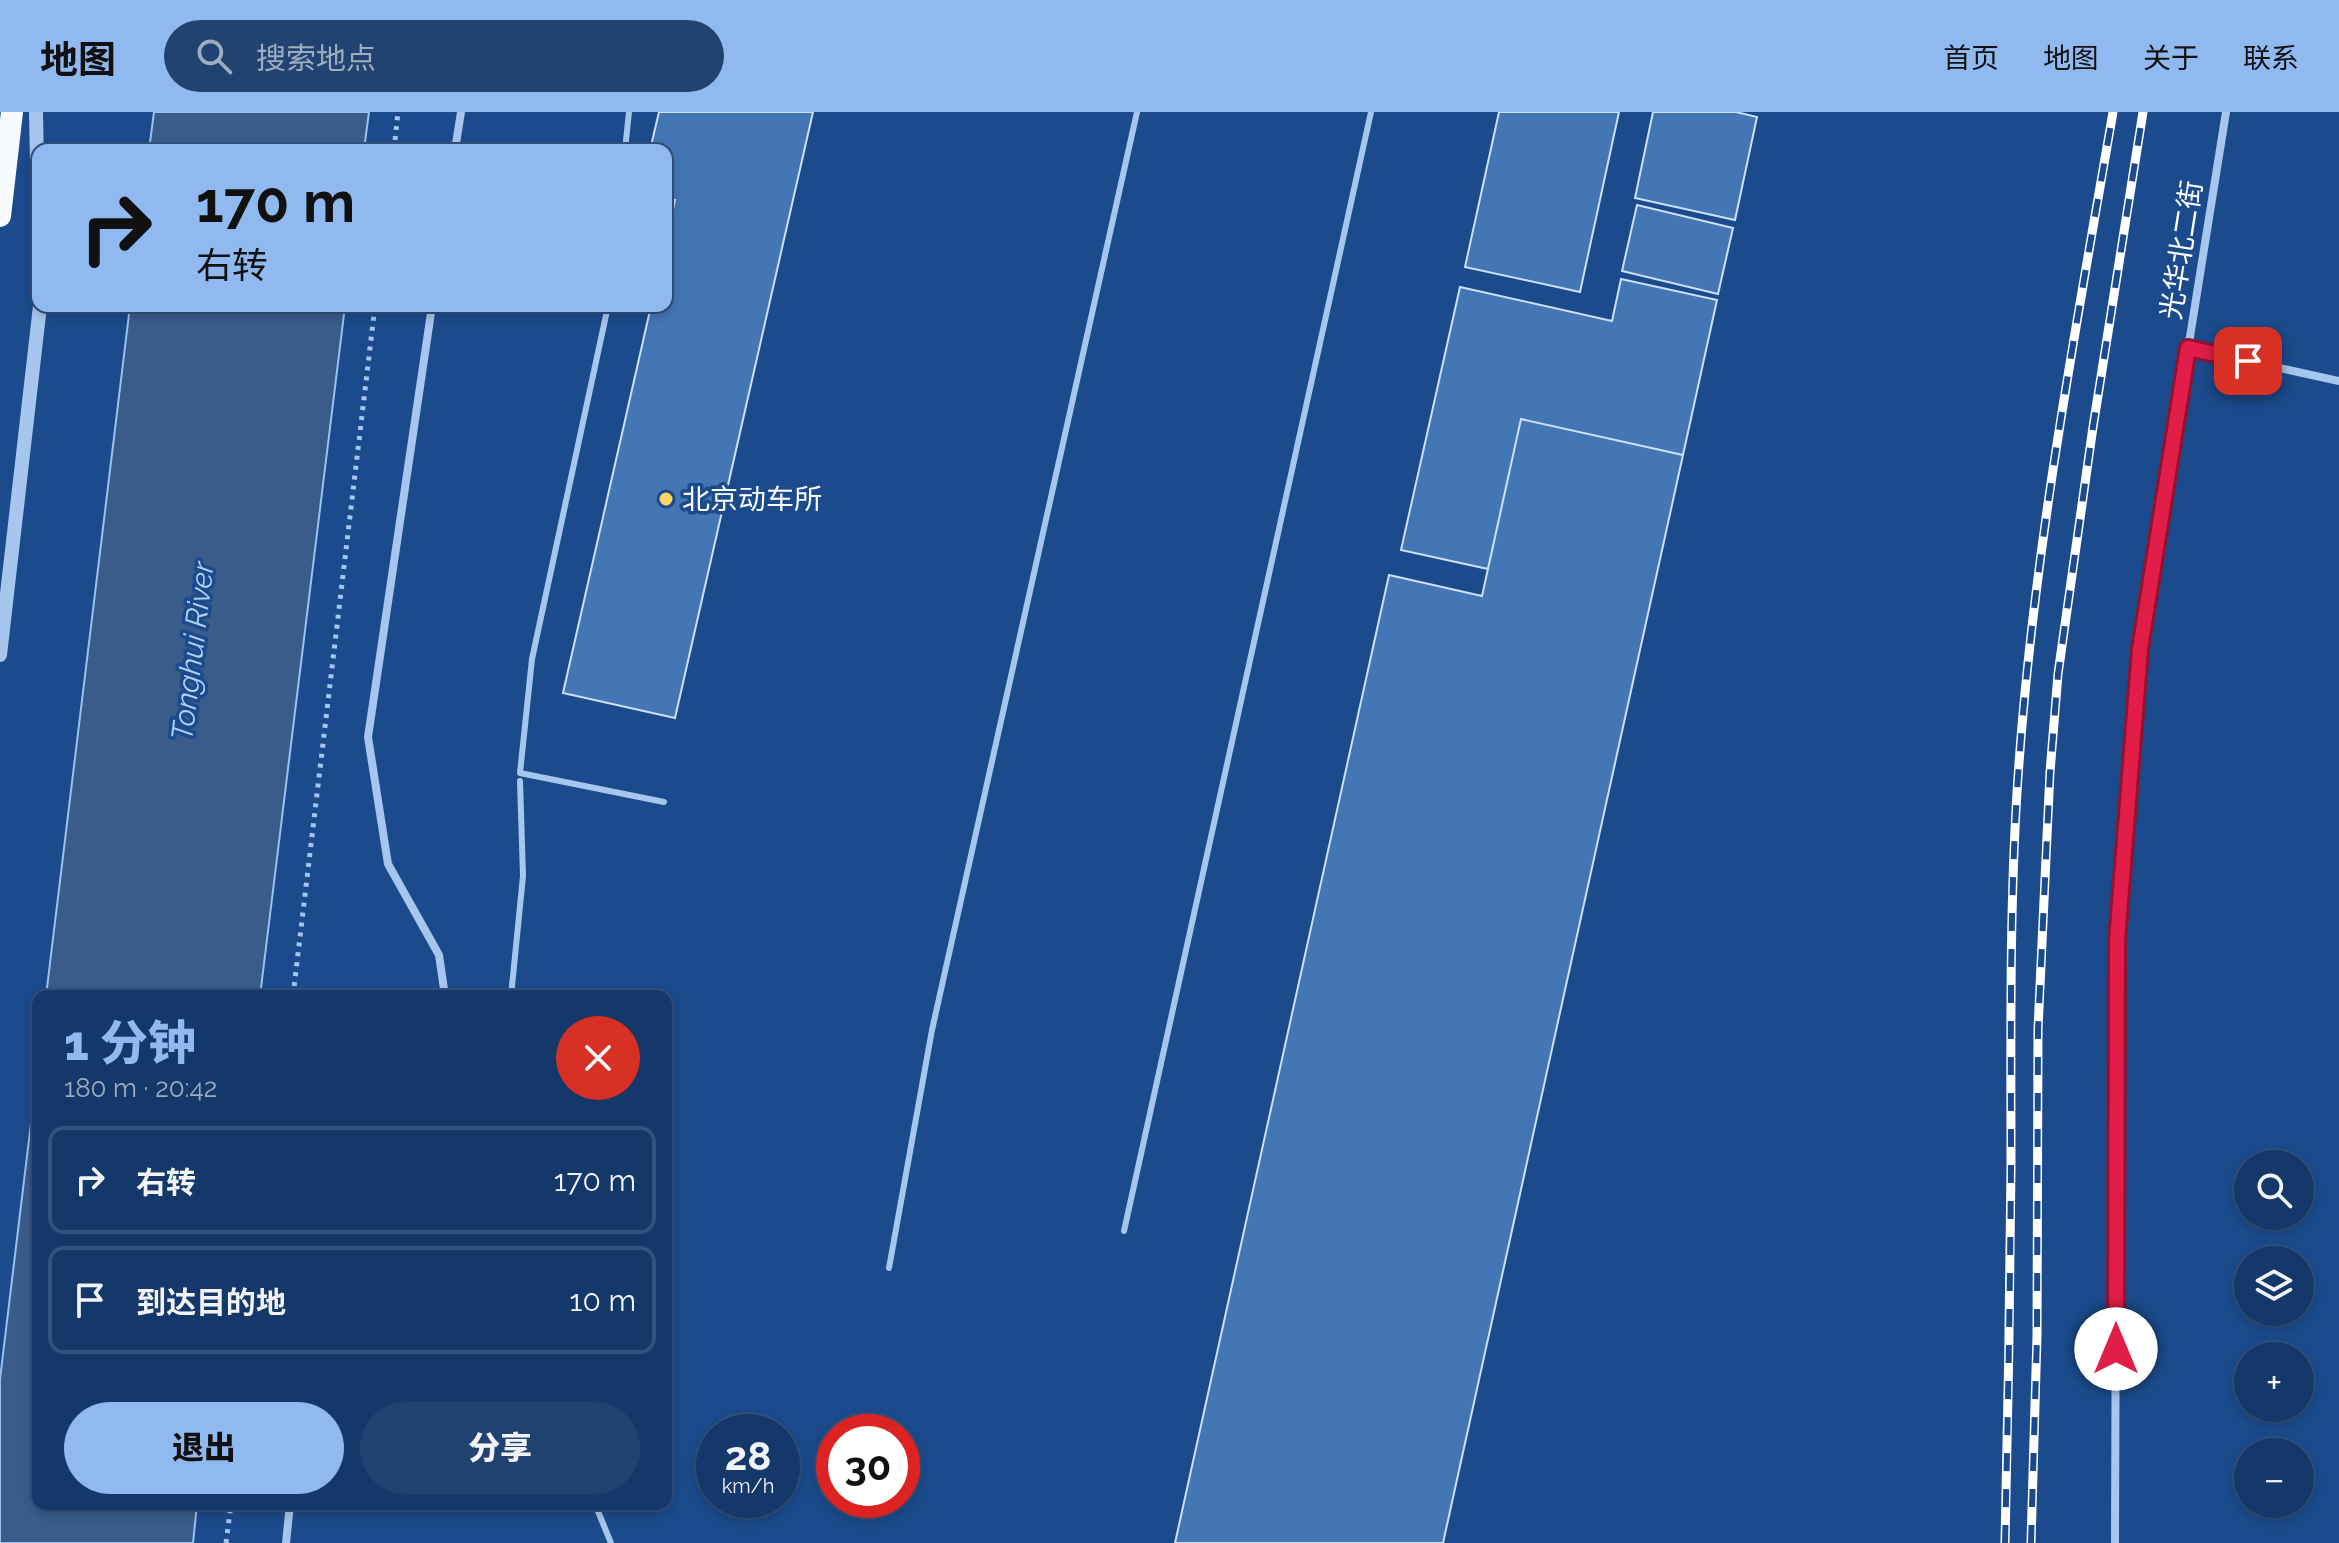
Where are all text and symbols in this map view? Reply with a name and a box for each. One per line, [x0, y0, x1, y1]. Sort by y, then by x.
search box [164, 20, 724, 92]
icon: search [192, 34, 236, 78]
text: 地图 [40, 37, 116, 82]
text: 搜索地点 [256, 41, 376, 76]
text: 首页 [1943, 42, 1999, 75]
text: 地图 [2043, 42, 2099, 75]
text: 关于 [2143, 42, 2199, 75]
text: 联系 [2243, 42, 2299, 75]
text: 170 m [196, 169, 355, 235]
icon: right [64, 176, 168, 280]
street label: 光华北二街 [2154, 178, 2209, 322]
text: 右转 [196, 244, 268, 286]
pin [2214, 327, 2282, 395]
icon: arrive [2226, 339, 2270, 383]
place label: 北京动车所 [682, 483, 822, 516]
marker: 北京动车所 [657, 490, 675, 508]
water label: Tonghui River [164, 558, 221, 742]
text: 1 分钟 [64, 1015, 196, 1071]
button: close [556, 1016, 640, 1100]
text: 180 m · 20:42 [64, 1073, 217, 1103]
map controls [2234, 1150, 2314, 1518]
button: search [2234, 1150, 2314, 1230]
icon: right [68, 1158, 112, 1202]
text: 170 m [554, 1163, 636, 1198]
text: 右转 [136, 1165, 196, 1200]
button: layers [2234, 1246, 2314, 1326]
icon: arrive [68, 1278, 112, 1322]
text: 10 m [570, 1283, 636, 1318]
text: 到达目的地 [136, 1285, 286, 1320]
position arrow [2074, 1307, 2158, 1391]
button: + [2234, 1342, 2314, 1422]
button: 退出 [64, 1402, 344, 1494]
button: 分享 [360, 1402, 640, 1494]
speed limit sign: 30 [816, 1414, 920, 1518]
text: 28 [725, 1432, 771, 1479]
button: − [2234, 1438, 2314, 1518]
text: km/h [722, 1474, 774, 1498]

